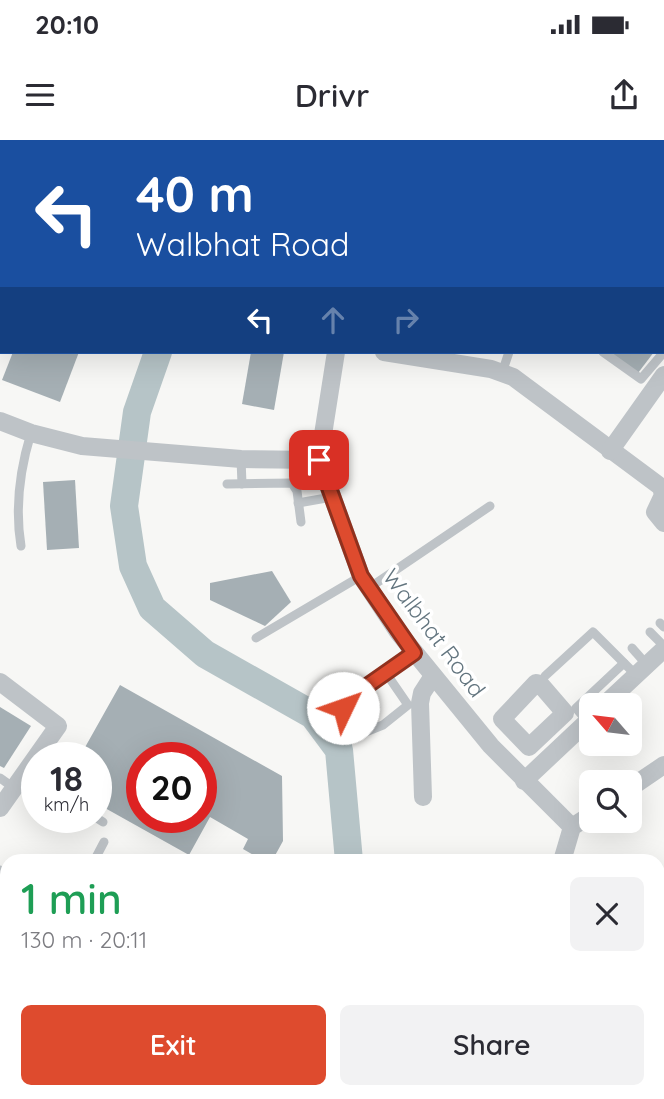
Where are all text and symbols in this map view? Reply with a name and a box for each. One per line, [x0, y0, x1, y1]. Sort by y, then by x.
text: 20:10 [35, 8, 99, 41]
text: Drivr [295, 75, 369, 115]
icon: menu [21, 76, 59, 114]
icon: share [605, 76, 643, 114]
text: 40 m [136, 163, 254, 224]
icon: left [21, 168, 112, 259]
text: Walbhat Road [136, 224, 349, 264]
icon: left [241, 301, 279, 339]
icon: ahead [314, 301, 352, 339]
icon: right [387, 301, 425, 339]
pin [289, 430, 349, 490]
icon: arrive [300, 441, 338, 479]
street label: Walbhat Road [377, 563, 492, 703]
position arrow [306, 671, 380, 745]
north arrow [579, 693, 642, 756]
map controls [579, 693, 642, 833]
speed limit sign: 20 [126, 742, 217, 833]
text: 18 [50, 756, 83, 800]
button: search [579, 770, 642, 833]
text: km/h [44, 793, 89, 816]
text: 1 min [21, 872, 122, 925]
button: close [570, 877, 644, 951]
text: 130 m · 20:11 [21, 925, 147, 954]
button: Exit [21, 1005, 326, 1085]
button: Share [340, 1005, 644, 1085]

